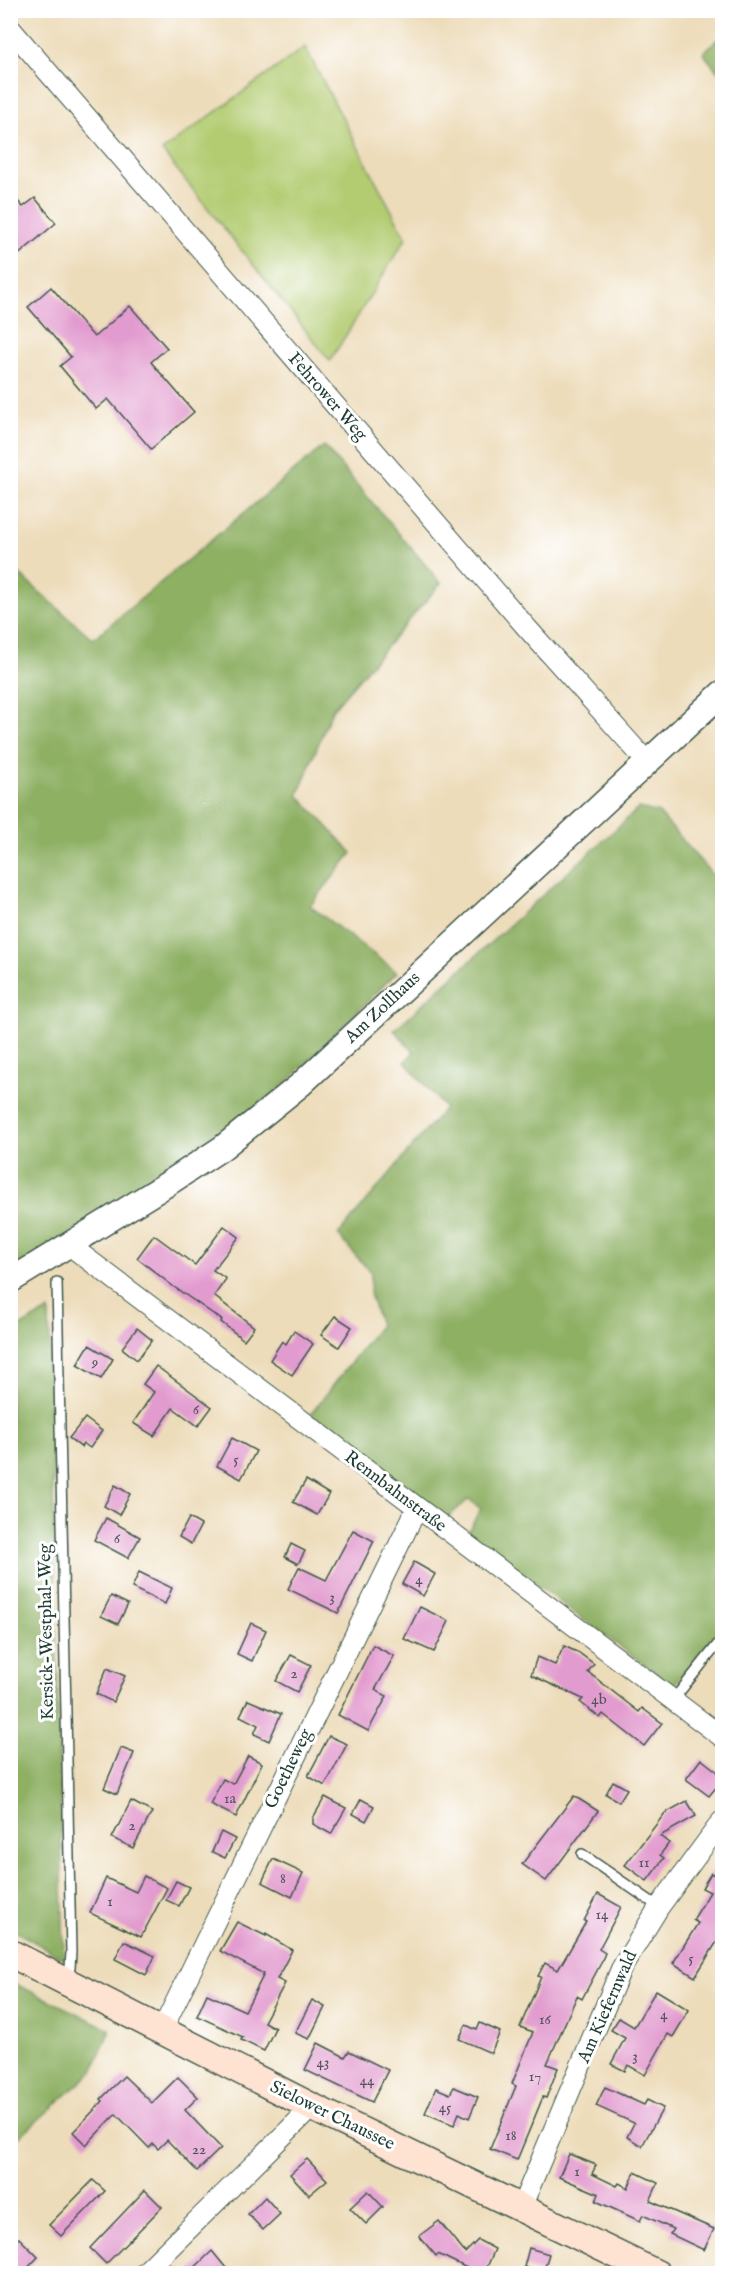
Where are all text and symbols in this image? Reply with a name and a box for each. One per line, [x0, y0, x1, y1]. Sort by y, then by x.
street label: Fehrower Weg [282, 348, 372, 446]
street label: Am Zollhaus [340, 967, 426, 1050]
house number: 9 [91, 1353, 98, 1372]
house number: 6 [193, 1400, 200, 1419]
street label: Rennbahnstraße [339, 1446, 451, 1538]
house number: 5 [233, 1450, 239, 1469]
house number: 6 [114, 1529, 121, 1548]
street label: Kersick-Westphal-Weg [34, 1543, 60, 1720]
house number: 4 [415, 1570, 423, 1589]
house number: 3 [329, 1588, 335, 1607]
house number: 2 [290, 1664, 298, 1683]
house number: 4b [591, 1690, 607, 1709]
street label: Goetheweg [260, 1725, 318, 1813]
house number: 1a [224, 1789, 237, 1808]
house number: 2 [128, 1816, 136, 1835]
house number: 11 [638, 1853, 650, 1872]
house number: 8 [280, 1869, 286, 1888]
house number: 1 [107, 1892, 113, 1911]
house number: 14 [596, 1905, 609, 1924]
street label: Am Kiefernwald [573, 1947, 643, 2068]
house number: 5 [688, 1949, 694, 1968]
house number: 4 [660, 2005, 668, 2024]
house number: 16 [539, 2010, 552, 2029]
house number: 3 [632, 2047, 638, 2066]
house number: 43 [317, 2053, 329, 2072]
house number: 17 [529, 2067, 541, 2086]
house number: 44 [360, 2071, 375, 2090]
street label: Sielower Chaussee [266, 2076, 398, 2156]
house number: 45 [439, 2098, 452, 2117]
house number: 18 [505, 2126, 517, 2145]
house number: 22 [192, 2140, 206, 2159]
house number: 1 [574, 2162, 580, 2181]

